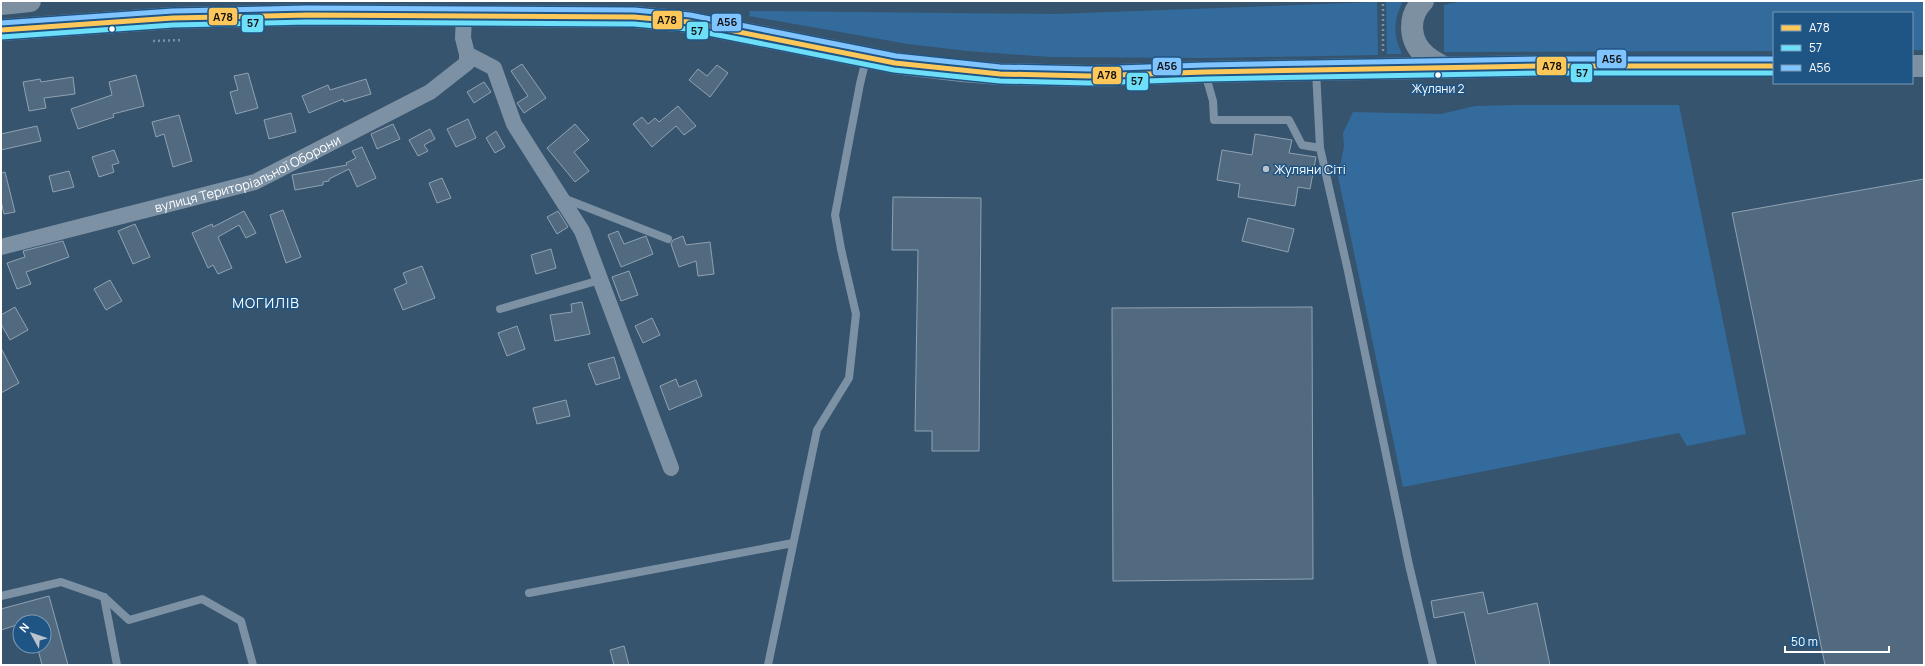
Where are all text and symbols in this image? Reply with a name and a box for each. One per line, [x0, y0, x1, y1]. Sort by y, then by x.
line badge: А78 [208, 7, 238, 26]
text: А78 [213, 9, 233, 24]
line badge: А78 [652, 10, 683, 30]
text: А78 [657, 12, 677, 27]
legend [1773, 12, 1913, 84]
line badge: A56 [711, 13, 742, 32]
line badge: 57 [241, 14, 264, 33]
text: A56 [717, 14, 737, 29]
text: 57 [247, 15, 259, 30]
text: А78 [1809, 19, 1830, 36]
line badge: 57 [686, 21, 709, 40]
text: 57 [691, 23, 703, 38]
unlabelled marker [107, 24, 117, 34]
text: 57 [1809, 39, 1822, 56]
line badge: A56 [1596, 49, 1627, 69]
text: A56 [1602, 51, 1622, 66]
line badge: А78 [1536, 56, 1567, 76]
line badge: A56 [1152, 57, 1182, 76]
text: A56 [1157, 58, 1177, 73]
text: А78 [1542, 58, 1562, 73]
text: A56 [1809, 59, 1831, 76]
line badge: 57 [1570, 63, 1593, 83]
text: 57 [1576, 65, 1588, 80]
line badge: А78 [1092, 66, 1122, 85]
text: А78 [1097, 67, 1117, 82]
marker: Жуляни 2 [1433, 70, 1443, 80]
line badge: 57 [1126, 72, 1149, 91]
text: 57 [1131, 73, 1143, 88]
place label: Жуляни 2 [1412, 80, 1465, 97]
street label: вулиця Територіальної Оборони [153, 131, 344, 216]
place label: Жуляни Сіті [1274, 160, 1346, 178]
marker: Жуляни Сіті [1261, 164, 1271, 174]
district label: МОГИЛІВ [232, 293, 300, 312]
north arrow [12, 614, 52, 654]
text: N [16, 619, 32, 635]
scale bar [1785, 628, 1889, 654]
text: 50 m [1791, 633, 1818, 650]

